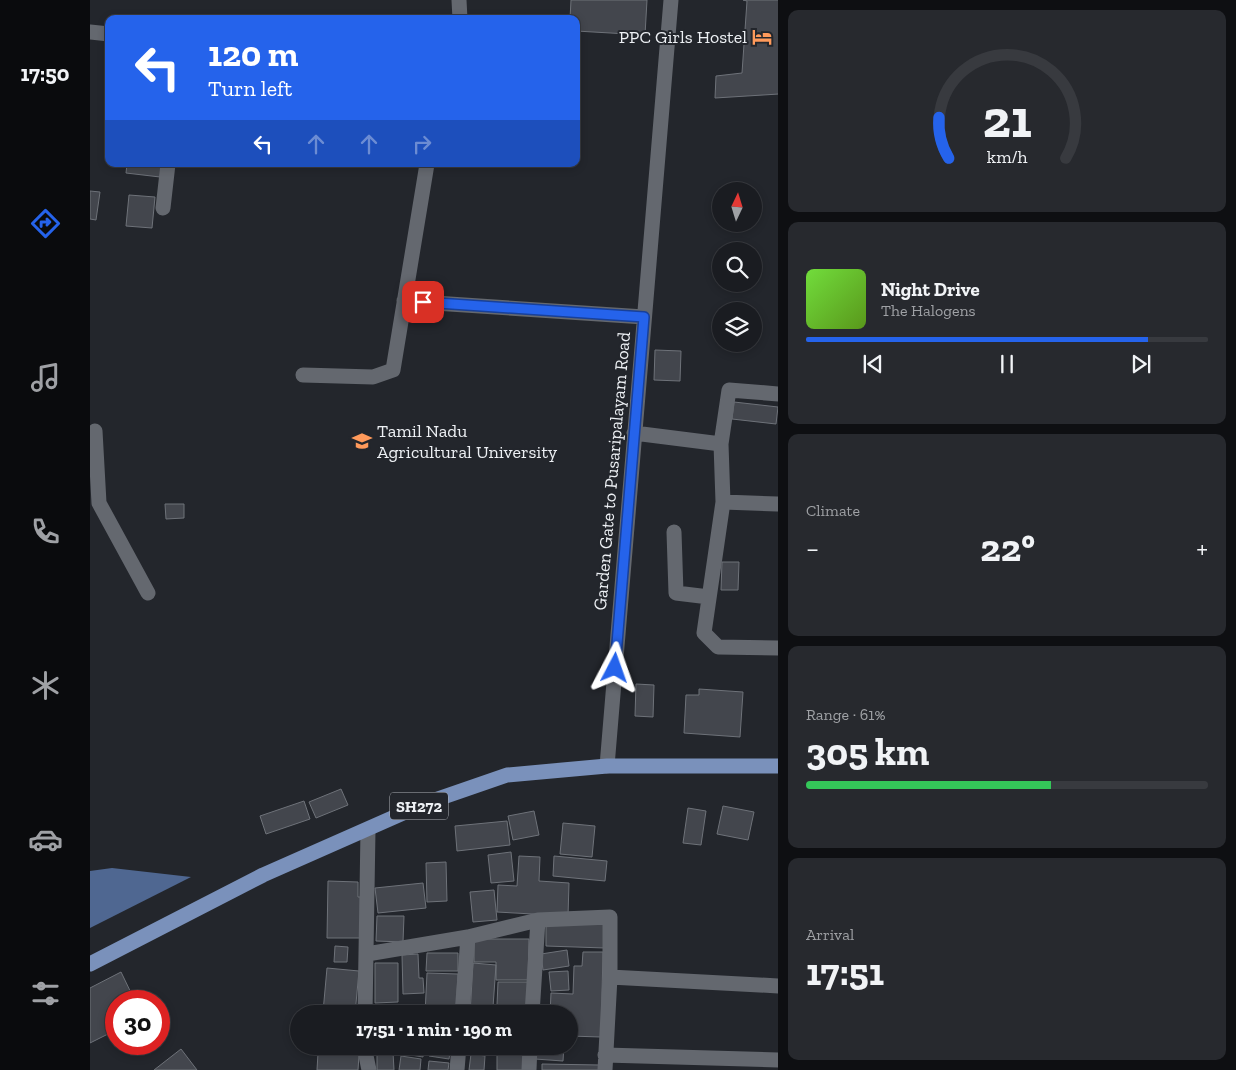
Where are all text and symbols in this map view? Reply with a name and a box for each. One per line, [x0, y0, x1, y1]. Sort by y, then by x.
place label: PPC Girls Hostel [619, 26, 747, 48]
hotel icon: PPC Girls Hostel [751, 26, 773, 48]
text: 120 m [208, 33, 298, 75]
icon: left [125, 35, 190, 100]
text: 17:50 [21, 60, 69, 87]
text: Turn left [208, 75, 292, 102]
text: 21 [983, 88, 1031, 150]
icon: left [249, 130, 277, 158]
icon: ahead [302, 130, 330, 158]
icon: ahead [355, 130, 383, 158]
icon: right [408, 130, 436, 158]
text: km/h [987, 146, 1027, 168]
north arrow [712, 182, 762, 232]
map controls [712, 182, 762, 352]
icon: directions [28, 206, 63, 241]
button: search [712, 242, 762, 292]
text: Night Drive [881, 278, 980, 301]
pin [402, 281, 444, 323]
icon: arrive [409, 288, 437, 316]
text: The Halogens [881, 301, 976, 320]
button: layers [712, 302, 762, 352]
street label: Garden Gate to Pusaripalayam Road [589, 331, 635, 611]
icon: previous [859, 350, 887, 378]
icon: pause [993, 350, 1021, 378]
icon: next [1127, 350, 1155, 378]
icon: music [28, 360, 63, 395]
place label: Tamil Nadu Agricultural University [377, 420, 558, 463]
school or university icon: Tamil Nadu Agricultural University [351, 430, 373, 452]
text: Climate [806, 501, 860, 520]
icon: phone [28, 514, 63, 549]
text: 22° [980, 525, 1035, 571]
text: − [806, 532, 819, 565]
text: + [1196, 532, 1208, 565]
position arrow [588, 641, 640, 693]
icon: climate [28, 668, 63, 703]
text: Range · 61% [806, 705, 885, 724]
text: 305 km [806, 729, 929, 775]
road number: SH272 [390, 792, 448, 819]
icon: car [28, 822, 63, 857]
text: Arrival [806, 925, 854, 944]
text: 17:51 [806, 949, 884, 995]
icon: filters [28, 976, 63, 1011]
speed limit sign: 30 [105, 990, 170, 1055]
text: 17:51 · 1 min · 190 m [356, 1018, 512, 1041]

